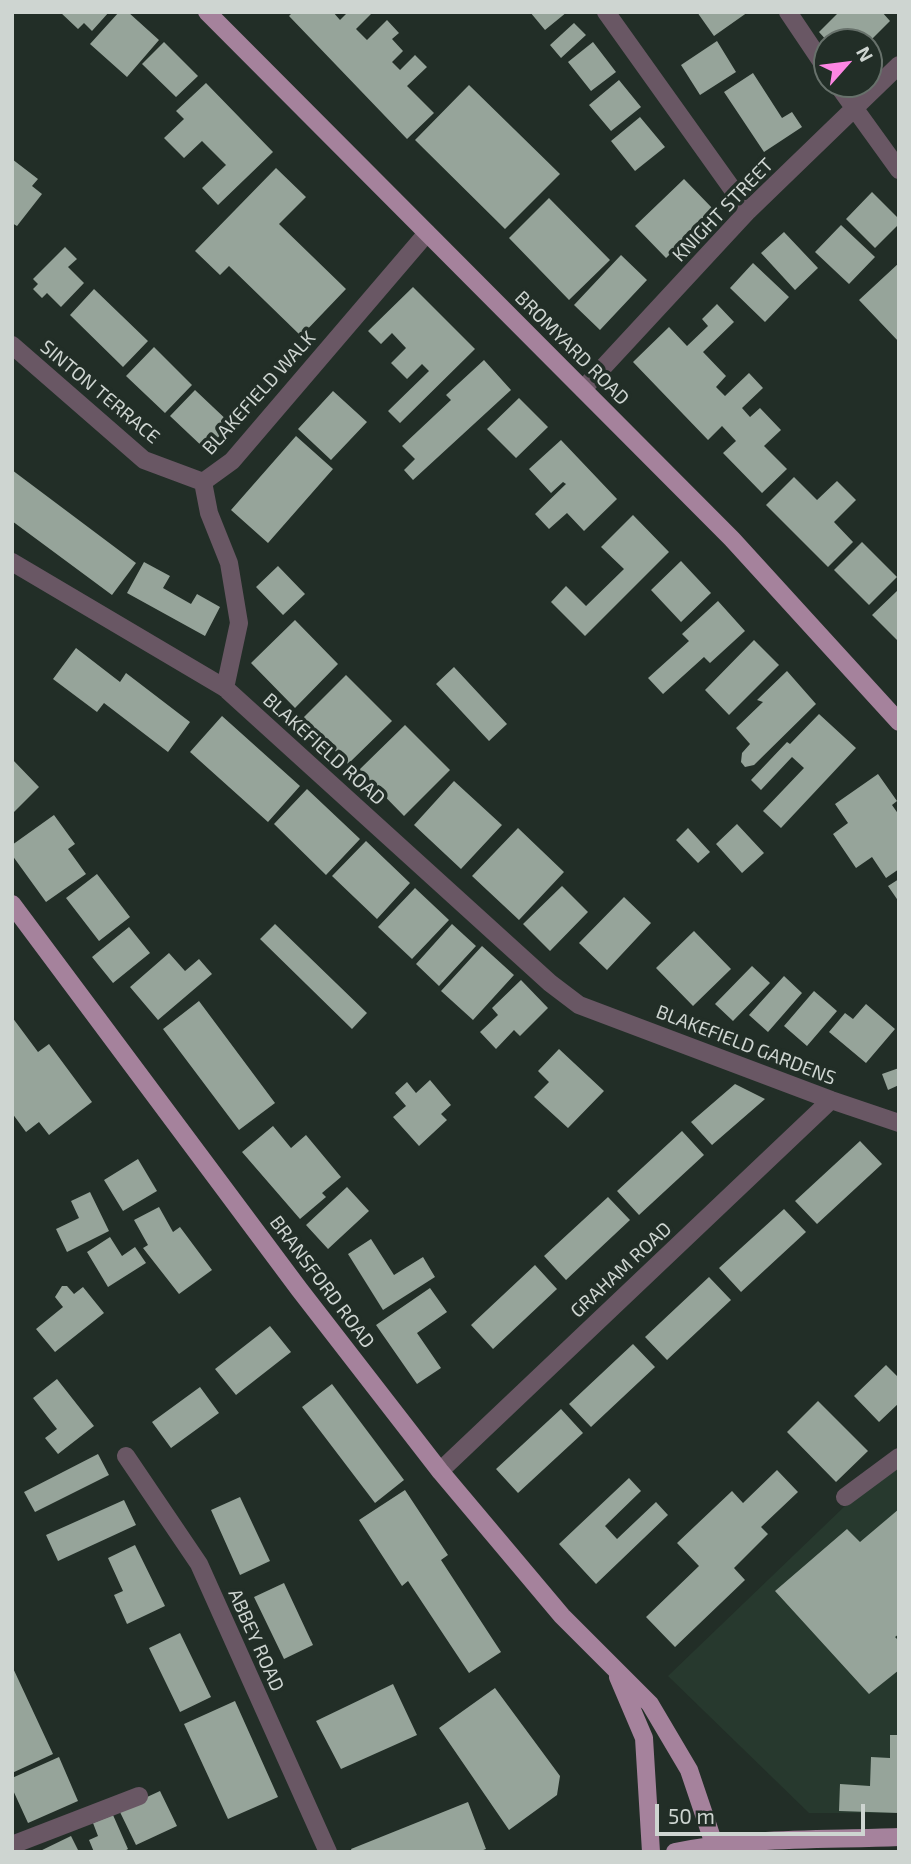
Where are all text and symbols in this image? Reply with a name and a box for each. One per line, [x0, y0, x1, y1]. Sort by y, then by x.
north arrow [813, 28, 883, 98]
text: N [852, 42, 879, 65]
street label: KNIGHT STREET [668, 153, 778, 267]
street label: BROMYARD ROAD [510, 286, 634, 410]
street label: BLAKEFIELD WALK [198, 327, 320, 459]
street label: SINTON TERRACE [36, 336, 164, 448]
street label: BLAKEFIELD ROAD [258, 688, 390, 810]
street label: BLAKEFIELD GARDENS [653, 1000, 839, 1090]
street label: BRANSFORD ROAD [265, 1211, 379, 1353]
street label: GRAHAM ROAD [566, 1217, 676, 1323]
street label: ABBEY ROAD [223, 1585, 289, 1695]
scale bar [659, 1790, 869, 1834]
text: 50 m [668, 1803, 715, 1828]

